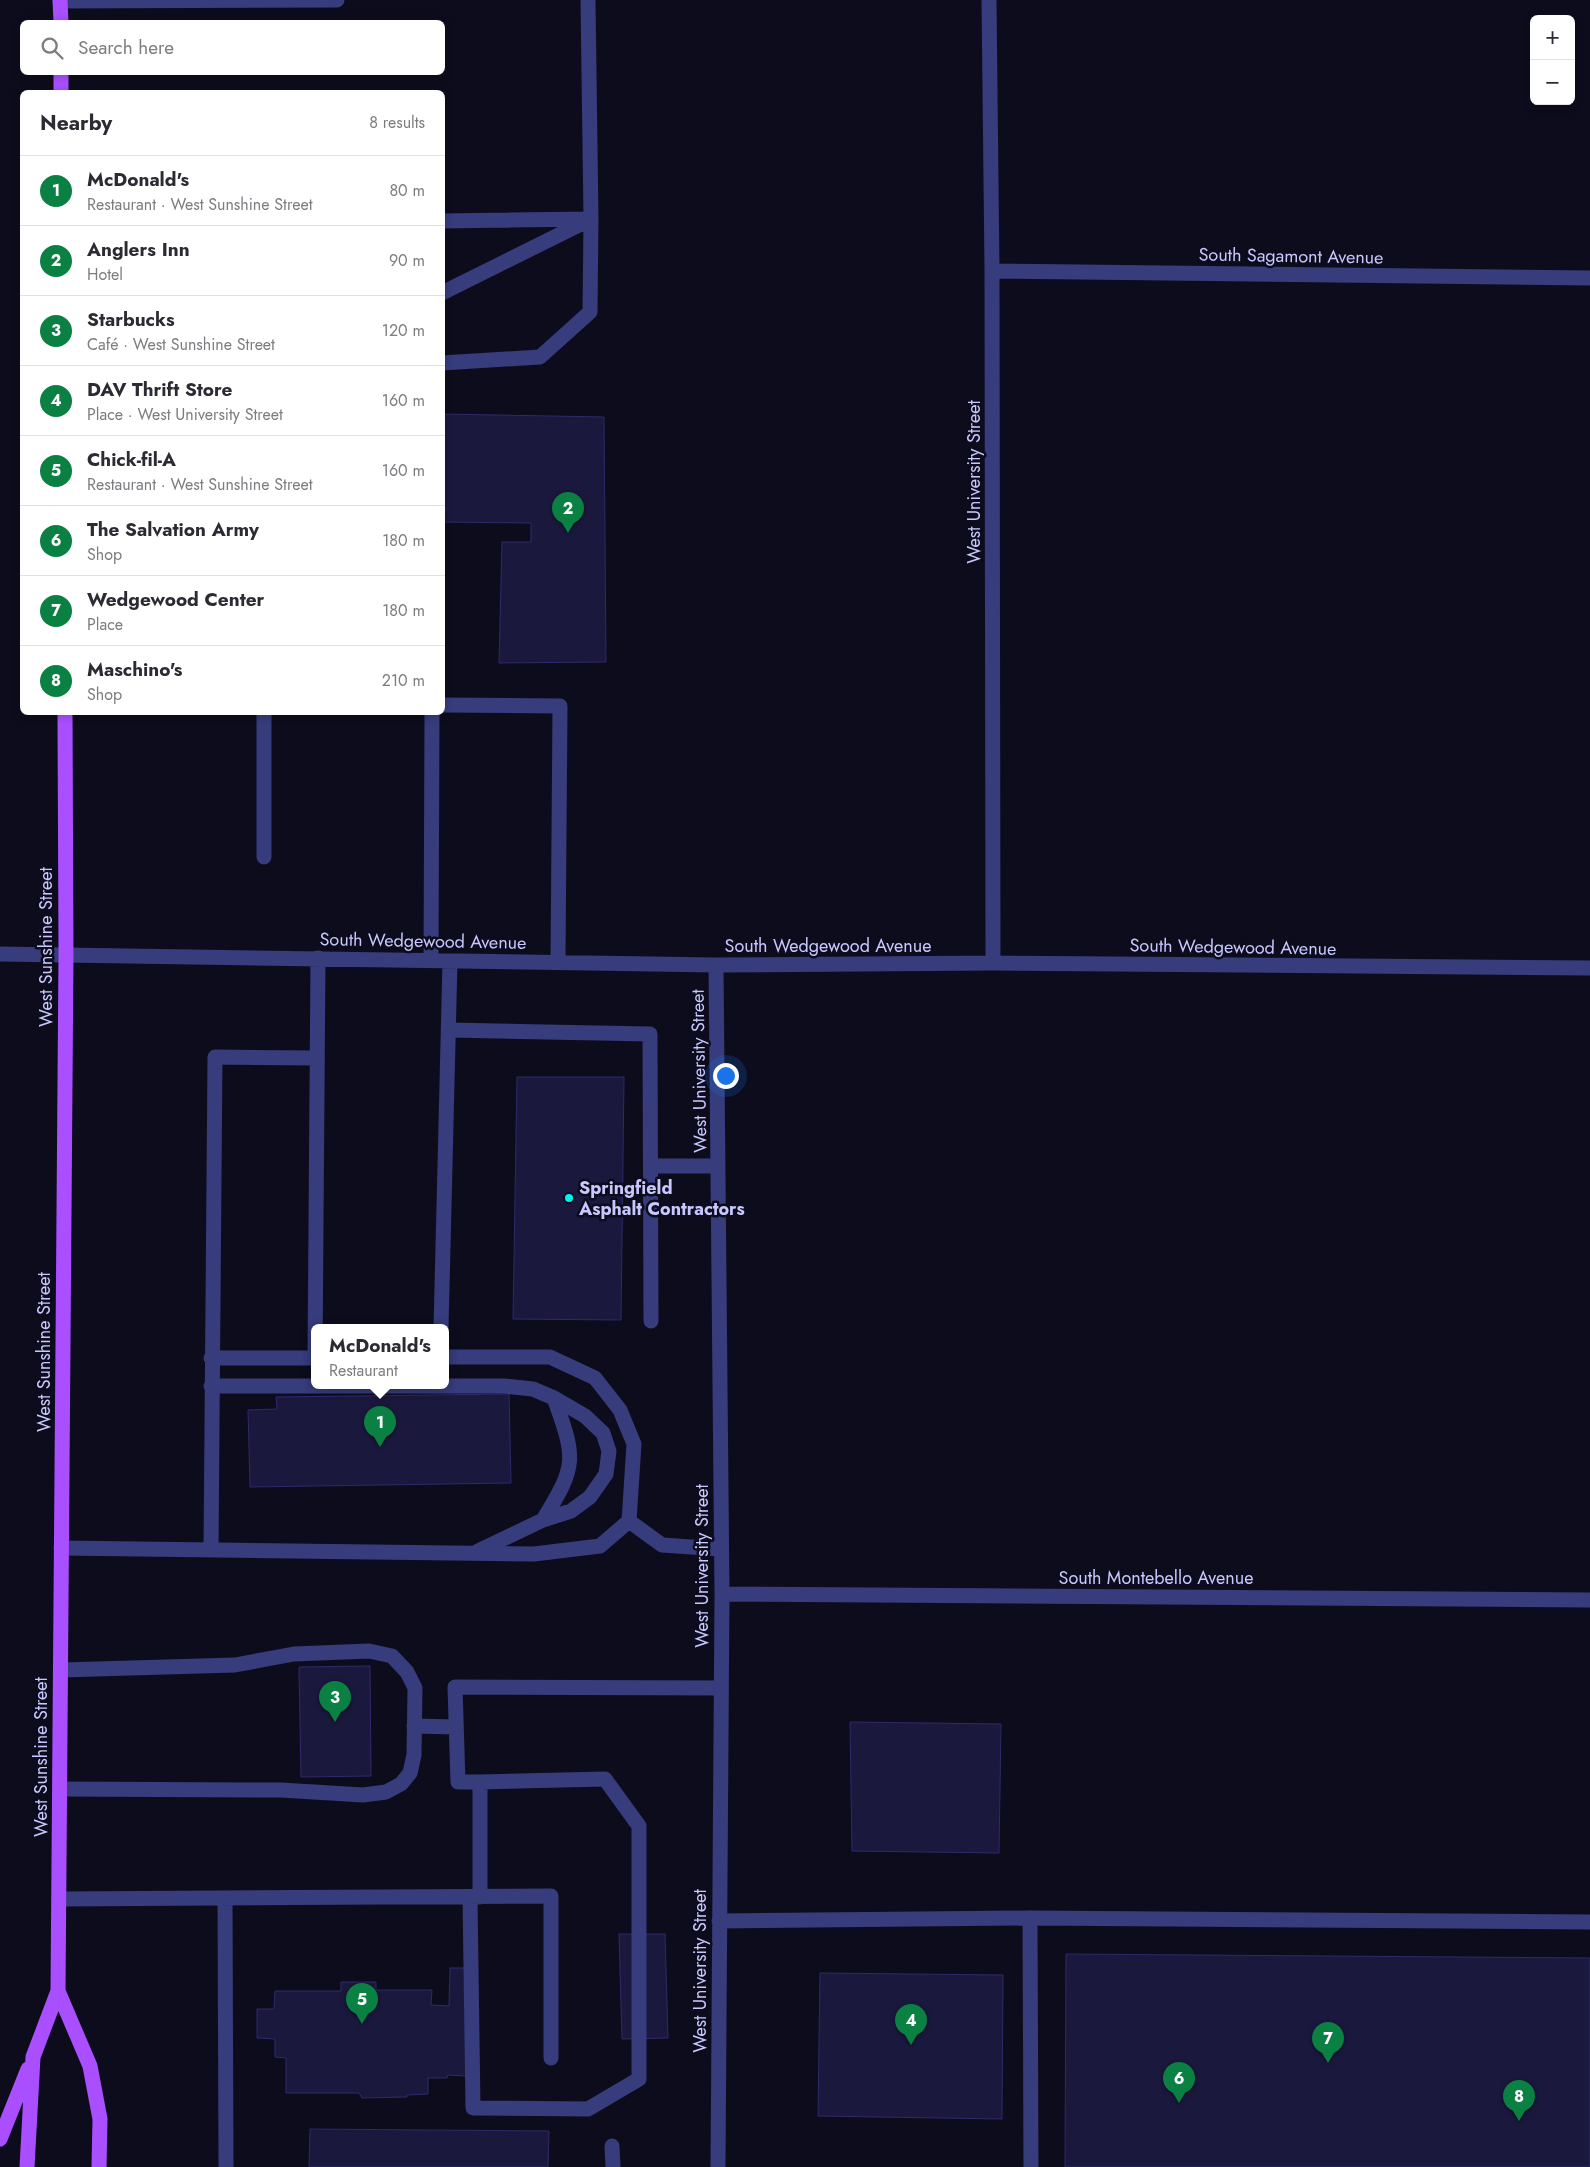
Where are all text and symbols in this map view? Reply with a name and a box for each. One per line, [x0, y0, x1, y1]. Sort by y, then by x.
map controls [1530, 15, 1575, 105]
button: + [1530, 15, 1575, 60]
search box [20, 20, 445, 75]
icon: search [38, 34, 66, 62]
text: Search here [78, 34, 174, 61]
button: − [1530, 60, 1575, 105]
text: Nearby [40, 108, 112, 138]
text: 8 results [369, 111, 425, 134]
text: McDonald's [87, 166, 189, 193]
text: 1 [52, 179, 60, 202]
text: 80 m [389, 179, 425, 202]
text: Restaurant · West Sunshine Street [87, 193, 313, 216]
text: Anglers Inn [87, 236, 190, 263]
street label: South Sagamont Avenue [1198, 241, 1384, 271]
text: 2 [51, 249, 61, 272]
text: 90 m [389, 249, 425, 272]
text: Hotel [87, 263, 123, 286]
text: Starbucks [87, 306, 175, 333]
text: 3 [51, 319, 61, 342]
text: 120 m [382, 319, 425, 342]
text: Café · West Sunshine Street [87, 333, 275, 356]
text: DAV Thrift Store [87, 376, 232, 403]
text: 4 [50, 389, 62, 412]
text: 160 m [382, 389, 425, 412]
street label: West University Street [961, 400, 987, 564]
text: Place · West University Street [87, 403, 283, 426]
text: Chick-fil-A [87, 446, 176, 473]
text: 5 [51, 459, 61, 482]
text: 160 m [382, 459, 425, 482]
text: Restaurant · West Sunshine Street [87, 473, 313, 496]
pin: 2 [552, 492, 584, 533]
text: The Salvation Army [87, 516, 259, 543]
text: 6 [51, 529, 61, 552]
text: 180 m [382, 529, 425, 552]
text: Shop [87, 543, 122, 566]
text: Wedgewood Center [87, 586, 264, 613]
text: 7 [51, 599, 61, 622]
text: 180 m [382, 599, 425, 622]
text: Place [87, 613, 123, 636]
text: Maschino's [87, 656, 182, 683]
text: 8 [51, 669, 61, 692]
text: 210 m [382, 669, 425, 692]
text: Shop [87, 683, 122, 706]
street label: West Sunshine Street [33, 866, 59, 1027]
street label: South Wedgewood Avenue [319, 926, 527, 956]
street label: South Wedgewood Avenue [1129, 932, 1337, 962]
street label: South Wedgewood Avenue [725, 933, 931, 959]
street label: West University Street [685, 988, 713, 1153]
your location [713, 1063, 739, 1089]
place label: Springfield Asphalt Contractors [578, 1175, 745, 1222]
marker: Springfield Asphalt Contractors [563, 1192, 575, 1204]
street label: West Sunshine Street [31, 1271, 57, 1432]
popup [311, 1324, 449, 1389]
text: McDonald's [329, 1332, 431, 1359]
text: Restaurant [329, 1359, 398, 1382]
pin: 1 [364, 1406, 396, 1447]
street label: West University Street [689, 1484, 715, 1648]
street label: South Montebello Avenue [1059, 1565, 1253, 1591]
street label: West Sunshine Street [28, 1676, 54, 1837]
pin: 3 [319, 1681, 351, 1722]
street label: West University Street [687, 1889, 713, 2053]
pin: 5 [346, 1983, 378, 2024]
pin: 4 [895, 2004, 927, 2045]
pin: 7 [1312, 2022, 1344, 2063]
pin: 6 [1163, 2062, 1195, 2103]
pin: 8 [1503, 2080, 1535, 2121]

